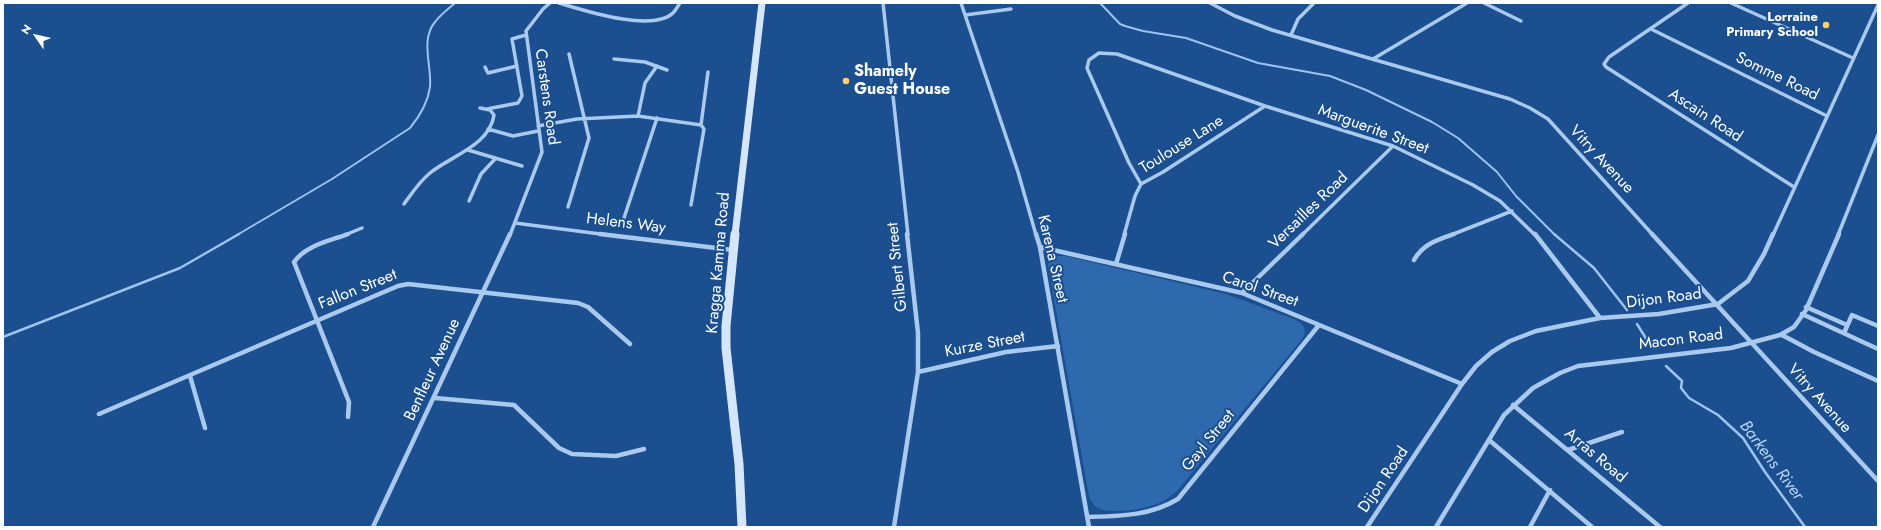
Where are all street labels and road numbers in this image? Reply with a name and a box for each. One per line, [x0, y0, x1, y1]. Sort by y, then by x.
street label: Carstens Road [530, 48, 562, 146]
street label: Somme Road [1732, 49, 1822, 105]
street label: Ascain Road [1664, 85, 1746, 147]
street label: Marguerite Street [1315, 101, 1431, 159]
street label: Toulouse Lane [1137, 112, 1227, 178]
street label: Vitry Avenue [1565, 122, 1637, 198]
street label: Versailles Road [1265, 168, 1353, 254]
street label: Kragga Kamma Road [703, 192, 735, 334]
street label: Helens Way [585, 210, 667, 238]
street label: Karena Street [1033, 213, 1071, 305]
street label: Gilbert Street [884, 221, 912, 313]
street label: Fallon Street [316, 266, 400, 314]
street label: Carol Street [1219, 268, 1301, 312]
street label: Dijon Road [1625, 285, 1703, 313]
street label: Benfleur Avenue [401, 316, 465, 424]
street label: Macon Road [1638, 325, 1724, 355]
street label: Kurze Street [943, 328, 1027, 362]
street label: Vitry Avenue [1783, 361, 1855, 437]
street label: Gayl Street [1178, 406, 1240, 476]
street label: Arras Road [1560, 425, 1630, 487]
street label: Dijon Road [1355, 443, 1413, 517]

